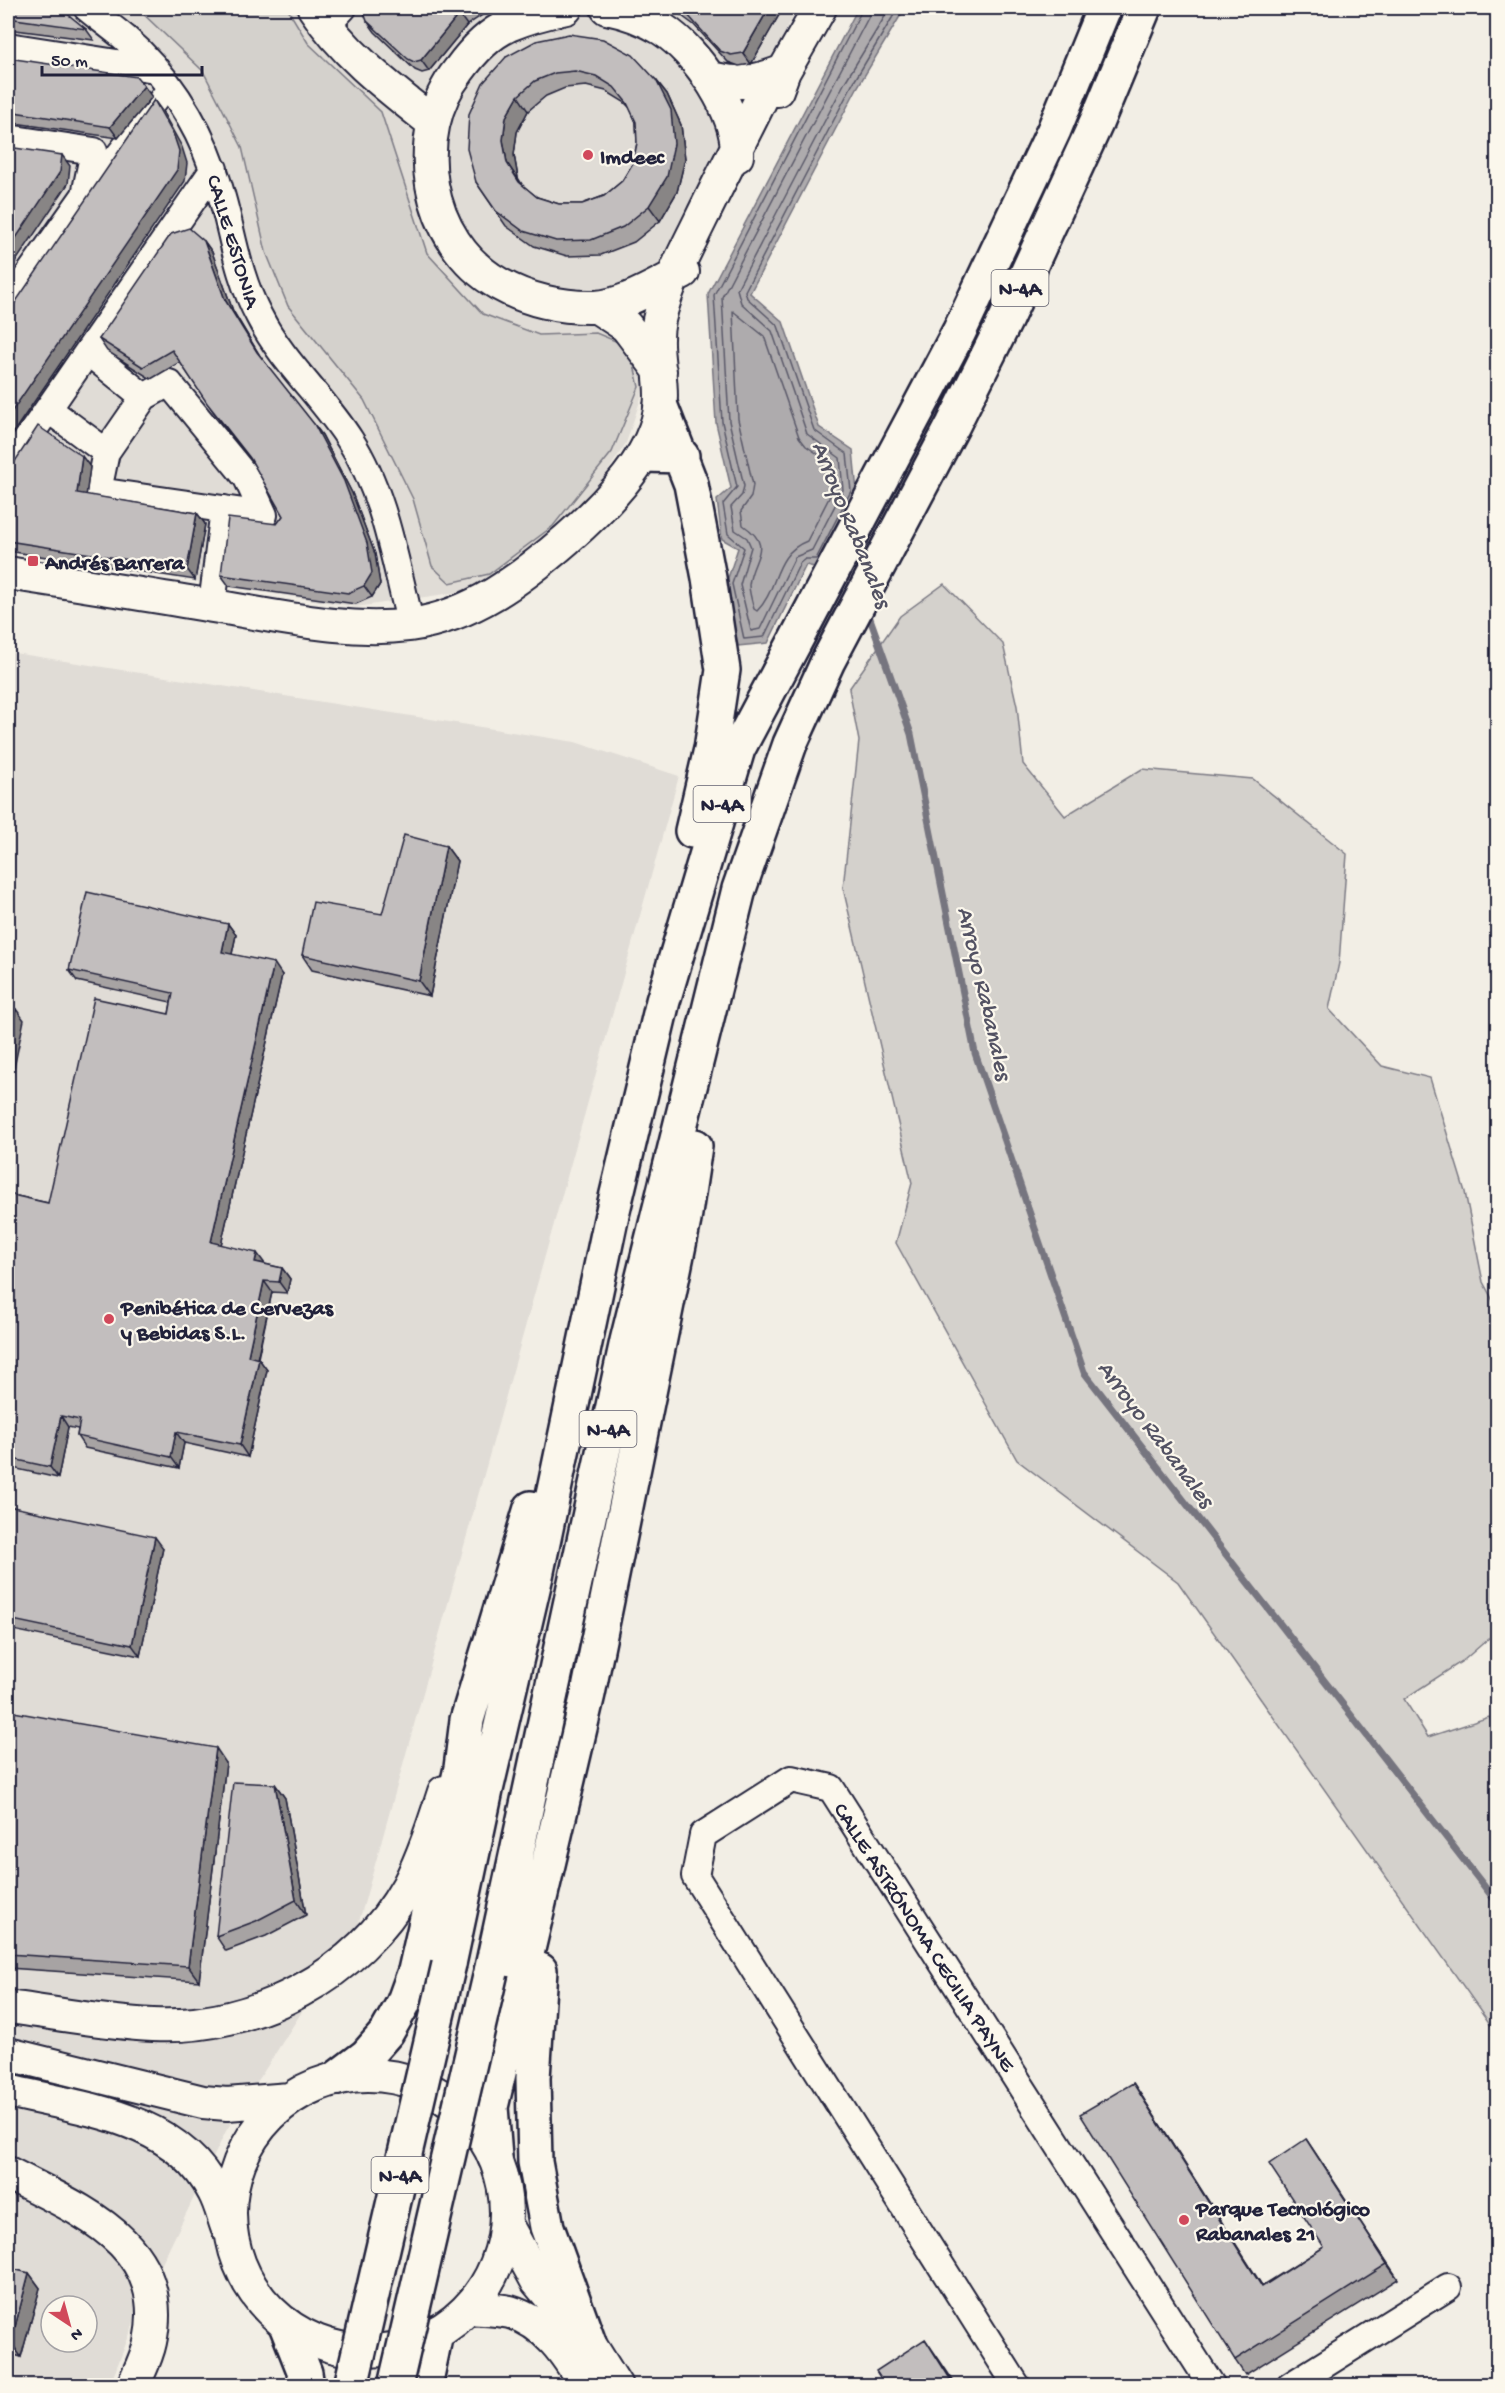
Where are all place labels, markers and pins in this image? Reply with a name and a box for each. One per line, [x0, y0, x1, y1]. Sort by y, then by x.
place label: Imdeec [600, 146, 666, 172]
marker: Imdeec [581, 148, 595, 162]
place label: Andrés Barrera [44, 552, 186, 578]
marker: Andrés Barrera [26, 554, 40, 568]
place label: Penibética de Cervezas y Bebidas S.L. [120, 1297, 335, 1348]
marker: Penibética de Cervezas y Bebidas S.L. [102, 1312, 116, 1326]
place label: Parque Tecnológico Rabanales 21 [1195, 2198, 1370, 2249]
marker: Parque Tecnológico Rabanales 21 [1177, 2213, 1191, 2227]

